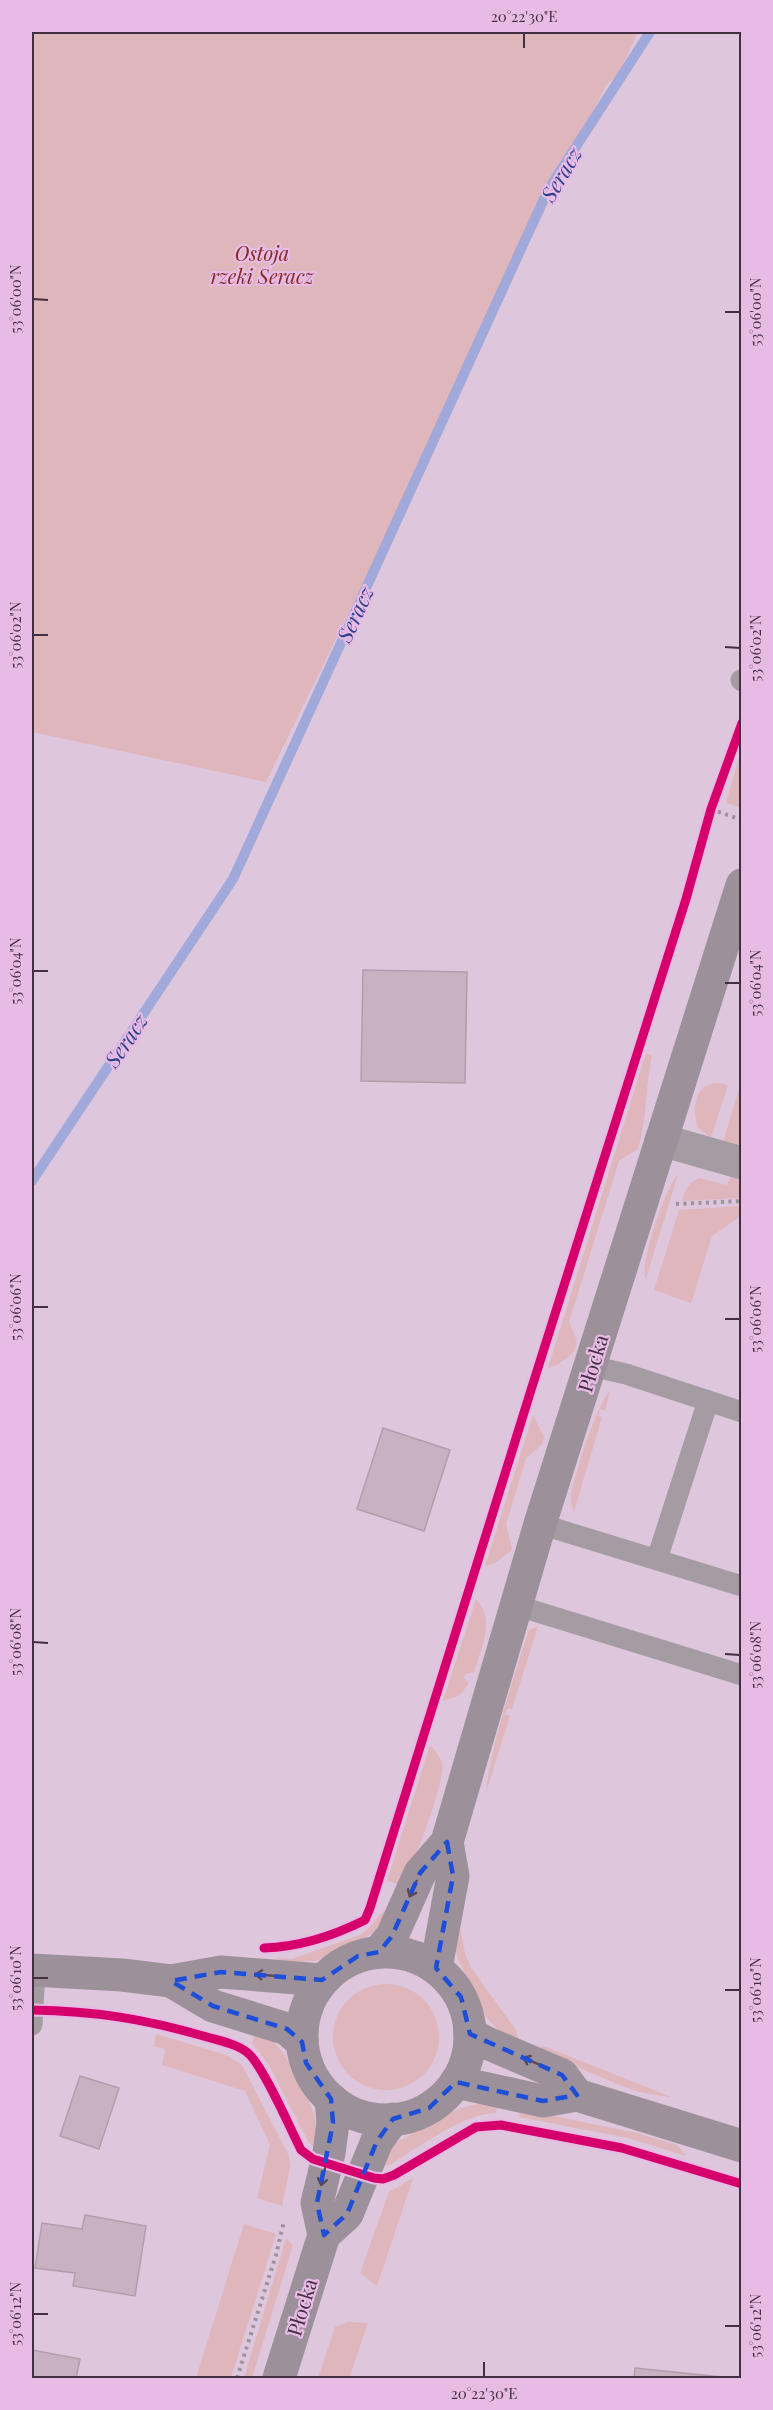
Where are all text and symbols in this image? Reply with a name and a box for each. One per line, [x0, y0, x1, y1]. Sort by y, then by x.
text: 20°22'30"E [491, 6, 557, 26]
water label: Seracz [532, 141, 587, 207]
park label: Ostoja rzeki Seracz [210, 239, 315, 289]
text: 53°06'00"N [5, 264, 25, 334]
text: 53°06'00"N [745, 277, 765, 347]
water label: Seracz [329, 581, 379, 647]
text: 53°06'02"N [5, 601, 25, 669]
text: 53°06'02"N [745, 614, 765, 682]
text: 53°06'04"N [5, 937, 25, 1005]
text: 53°06'04"N [745, 949, 765, 1017]
water label: Seracz [96, 1007, 153, 1073]
text: 53°06'06"N [5, 1273, 25, 1341]
text: 53°06'06"N [745, 1285, 765, 1353]
street label: Płocka [571, 1331, 613, 1395]
text: 53°06'08"N [5, 1608, 25, 1676]
text: 53°06'08"N [745, 1621, 765, 1689]
one-way arrow [407, 1879, 418, 1898]
text: 53°06'10"N [5, 1945, 25, 2011]
text: 53°06'10"N [745, 1957, 765, 2023]
one-way arrow [255, 1970, 275, 1981]
one-way arrow [523, 2055, 541, 2067]
one-way arrow [317, 2168, 329, 2187]
street label: Płocka [280, 2275, 322, 2339]
text: 53°06'12"N [5, 2282, 25, 2346]
text: 53°06'12"N [745, 2294, 765, 2358]
text: 20°22'30"E [451, 2383, 517, 2403]

